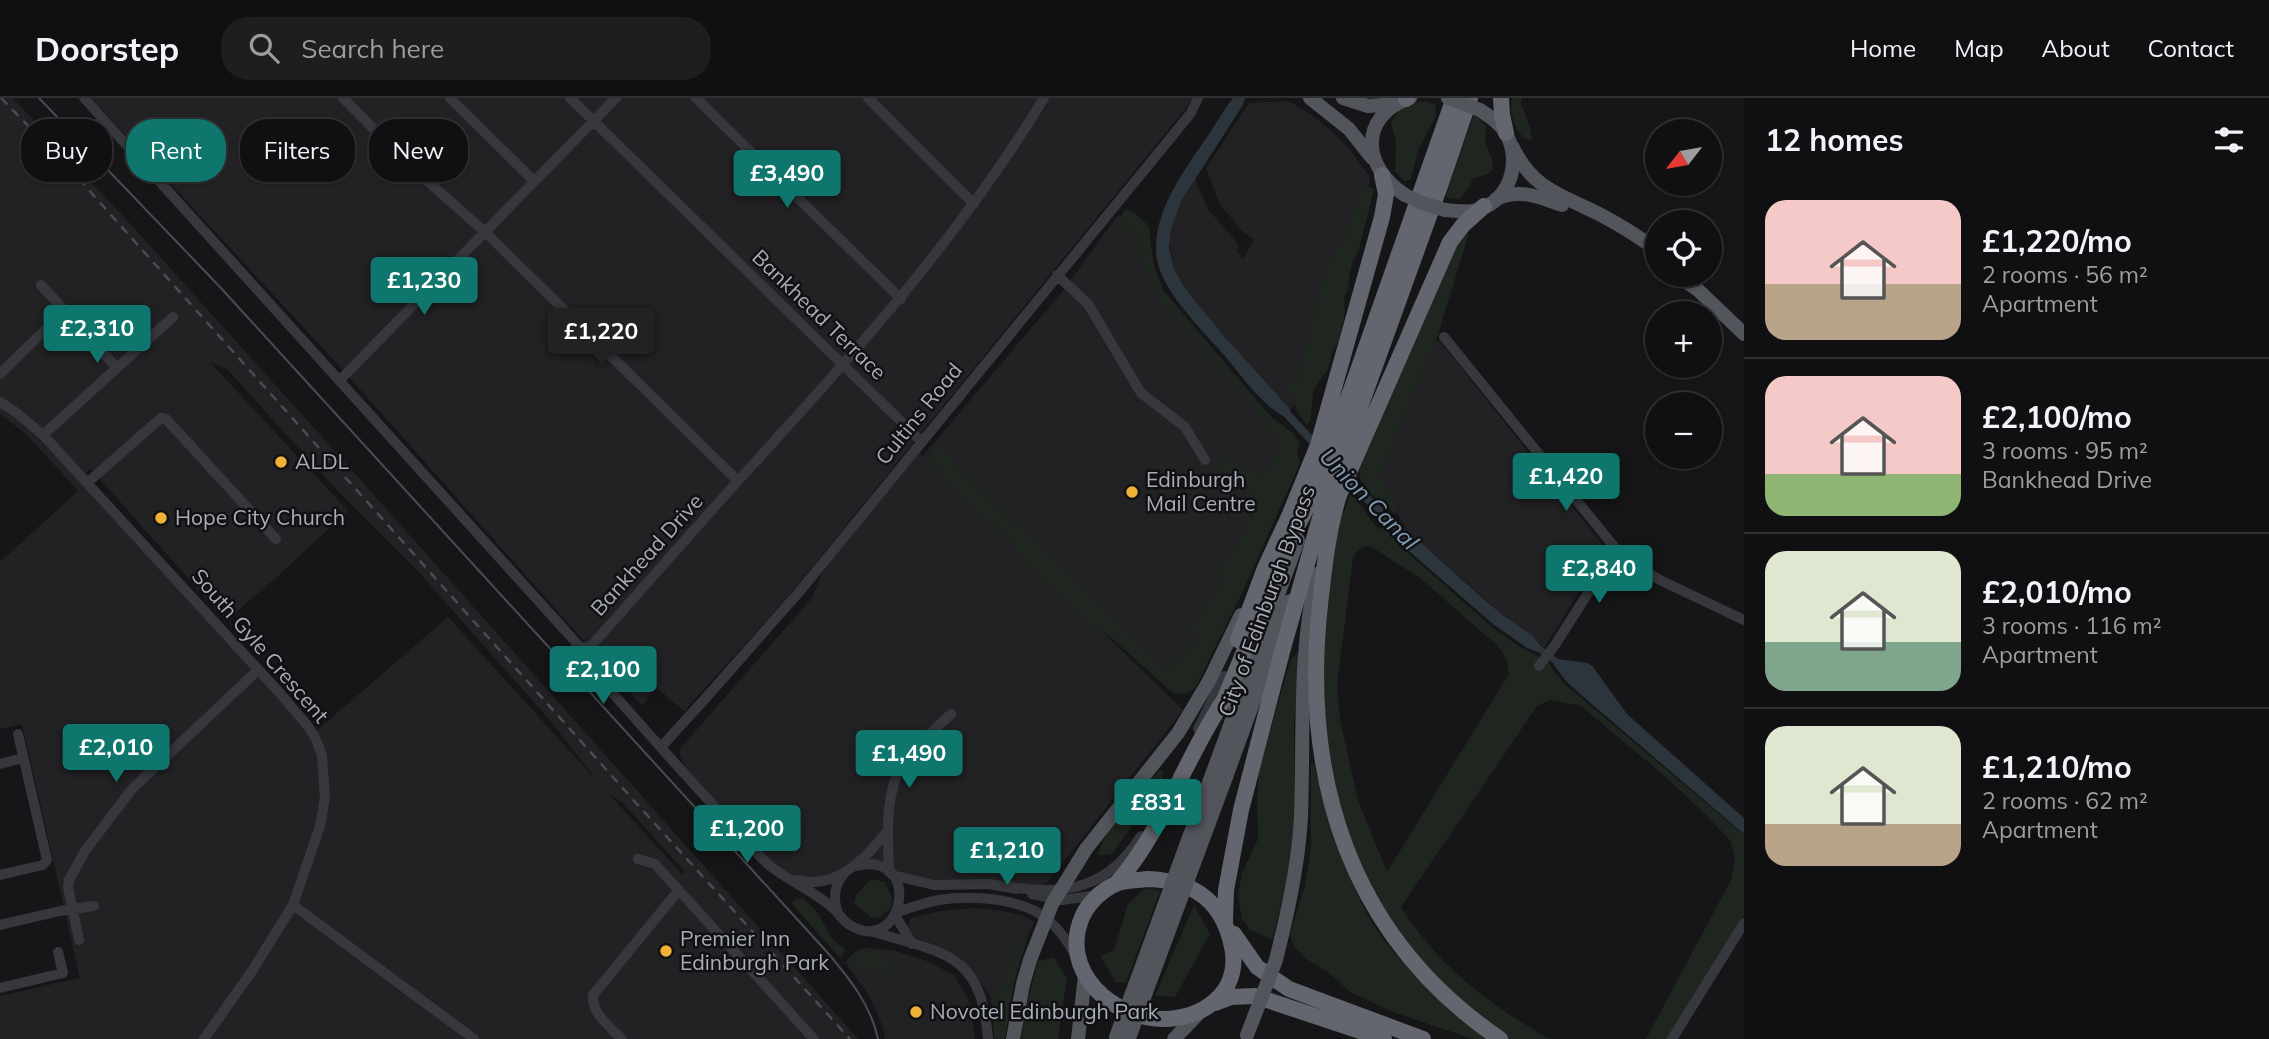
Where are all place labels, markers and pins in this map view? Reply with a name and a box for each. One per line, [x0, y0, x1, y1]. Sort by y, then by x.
pin: £3,490 [730, 150, 844, 210]
pin: £1,230 [367, 258, 481, 317]
pin: £2,310 [40, 306, 154, 365]
pin: £1,220 [544, 308, 658, 368]
place label: ALDL [295, 448, 350, 474]
marker: ALDL [273, 454, 289, 470]
pin: £1,420 [1509, 454, 1623, 513]
place label: Edinburgh Mail Centre [1146, 466, 1256, 516]
marker: Edinburgh Mail Centre [1124, 484, 1140, 500]
place label: Hope City Church [175, 504, 345, 530]
marker: Hope City Church [153, 510, 169, 526]
pin: £2,840 [1542, 546, 1656, 605]
pin: £2,100 [546, 646, 660, 706]
pin: £2,010 [59, 724, 173, 784]
pin: £1,490 [852, 730, 966, 790]
pin: £831 [1117, 780, 1199, 839]
pin: £1,200 [690, 806, 804, 865]
pin: £1,210 [950, 828, 1064, 887]
place label: Premier Inn Edinburgh Park [680, 925, 829, 975]
marker: Premier Inn Edinburgh Park [658, 943, 674, 959]
place label: Novotel Edinburgh Park [930, 998, 1159, 1024]
marker: Novotel Edinburgh Park [908, 1004, 924, 1020]

